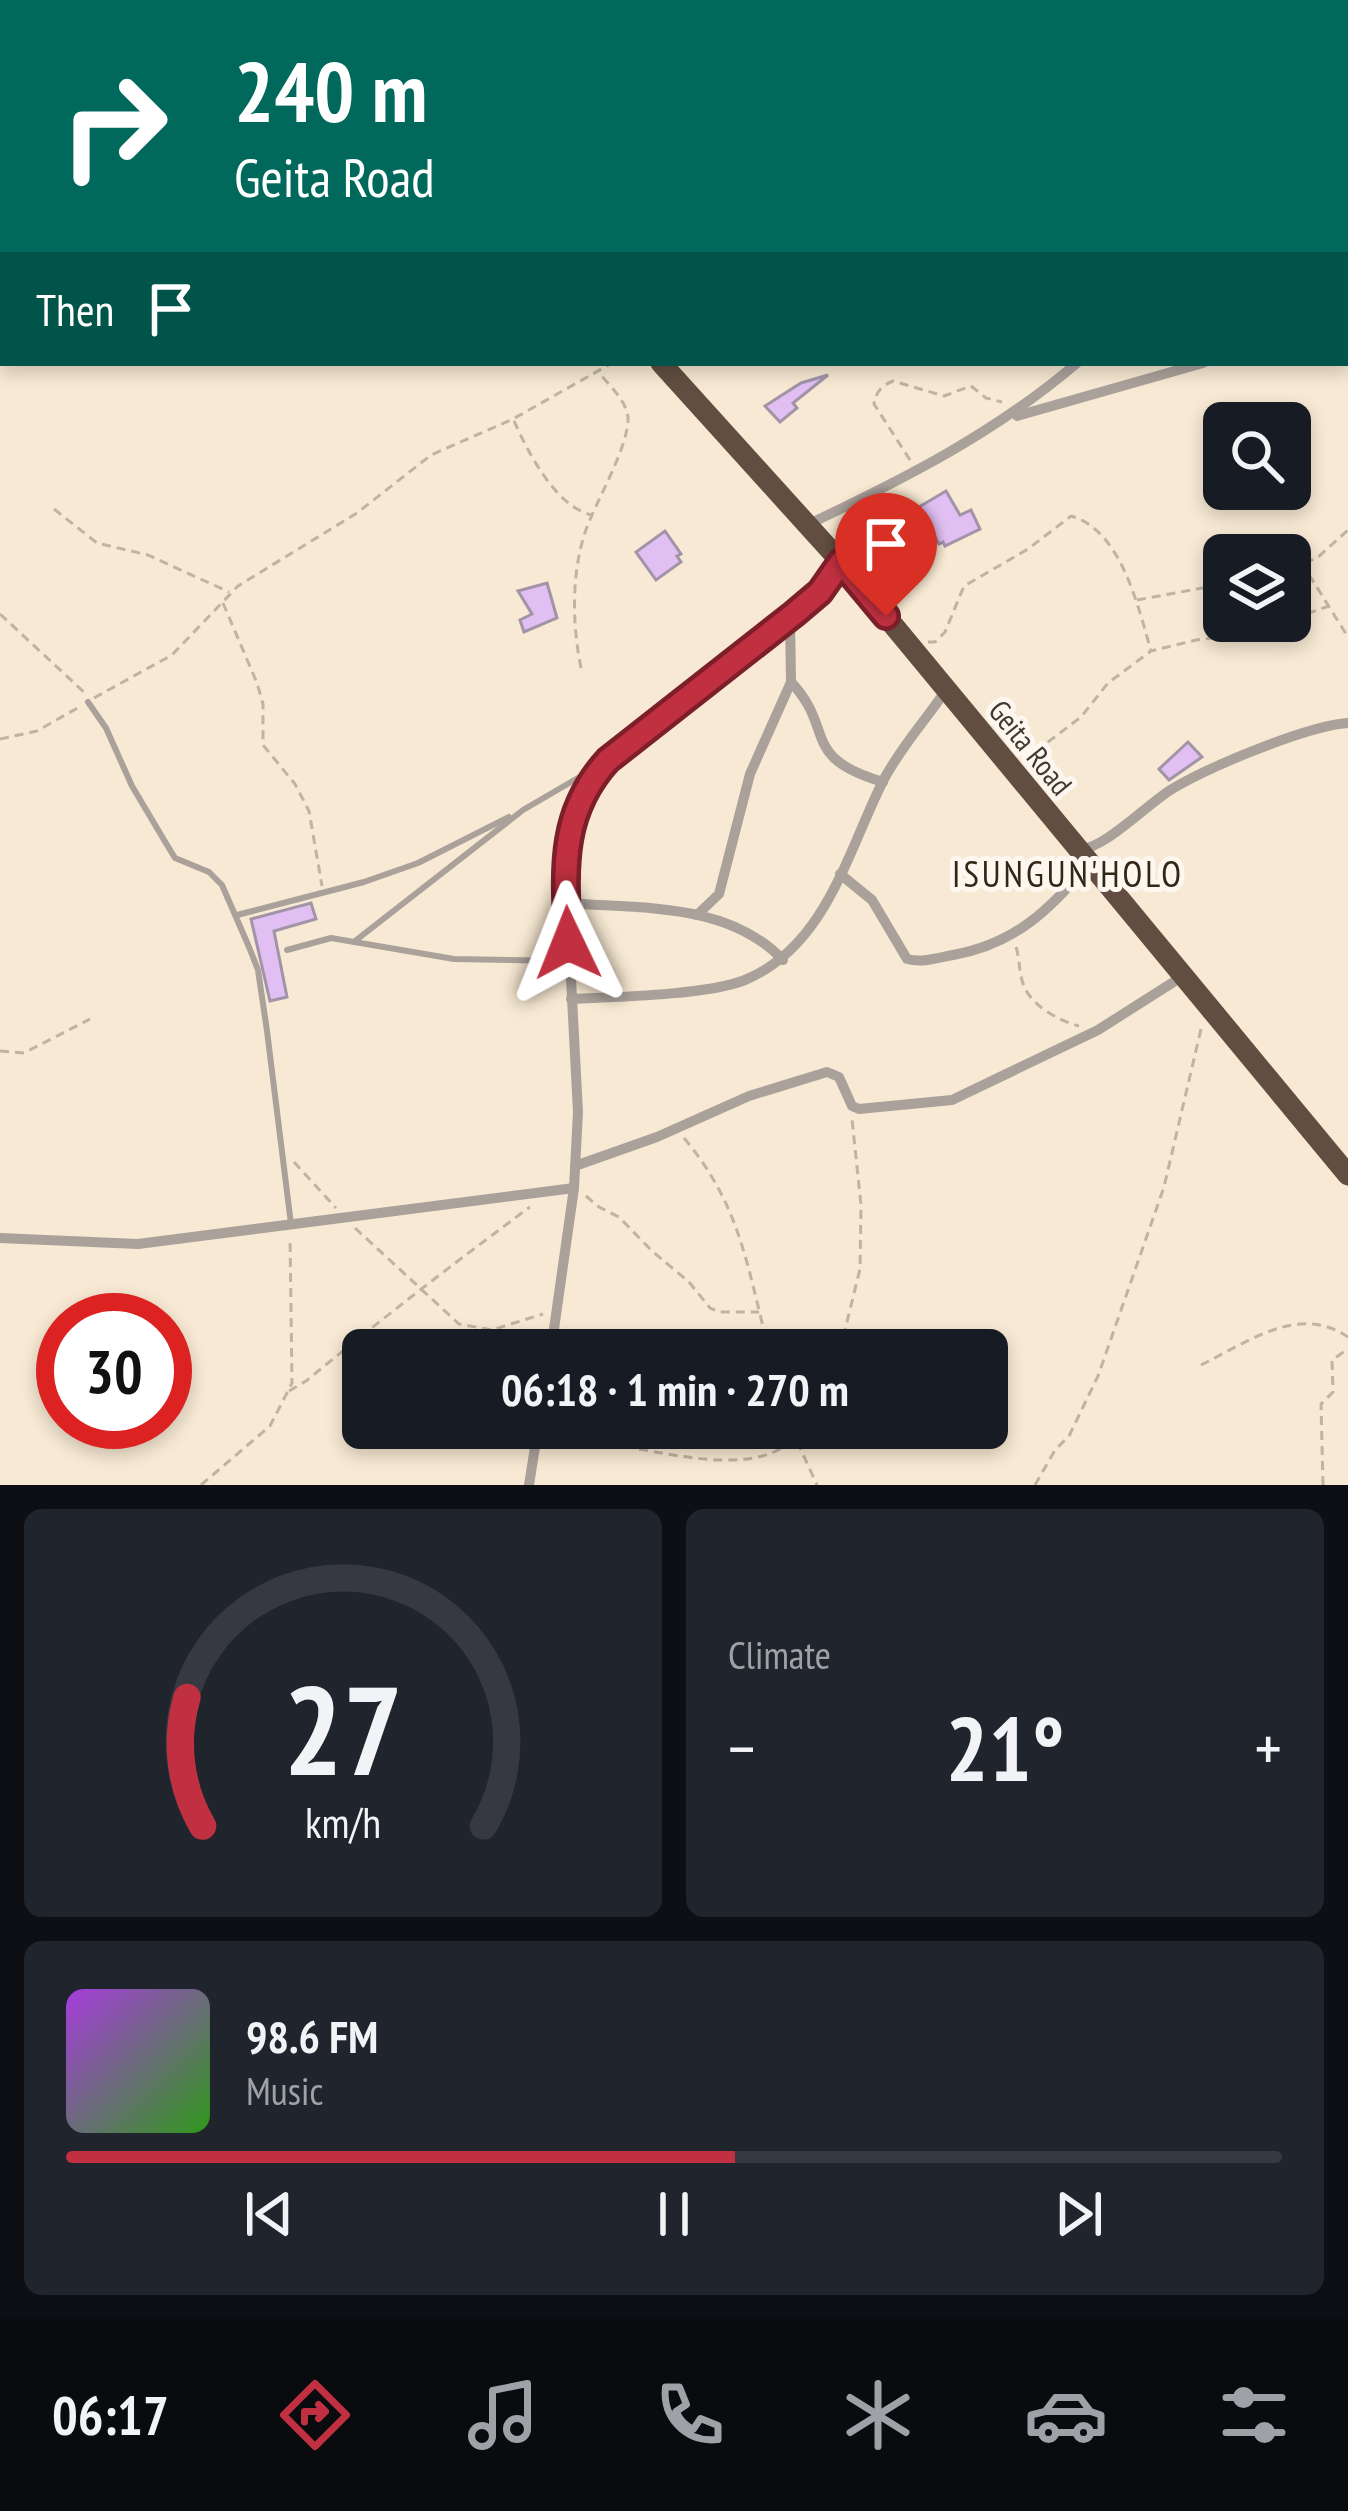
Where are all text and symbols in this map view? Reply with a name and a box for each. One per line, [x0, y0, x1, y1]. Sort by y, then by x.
text: 240 m [234, 36, 427, 145]
icon: right [36, 48, 192, 204]
text: Geita Road [234, 142, 435, 212]
icon: arrive [138, 276, 204, 342]
text: Then [36, 280, 114, 338]
map controls [1203, 402, 1311, 642]
button: search [1203, 402, 1311, 510]
pin [835, 493, 937, 616]
icon: arrive [853, 511, 919, 577]
button: layers [1203, 534, 1311, 642]
street label: Geita Road [981, 691, 1081, 803]
district label: ISUNGUN'HOLO [952, 850, 1184, 897]
position arrow [505, 880, 631, 1006]
speed limit sign: 30 [36, 1293, 192, 1449]
text: 06:18 · 1 min · 270 m [501, 1360, 849, 1418]
text: Climate [728, 1629, 831, 1680]
text: 27 [283, 1648, 403, 1809]
text: 21° [946, 1689, 1064, 1806]
text: − [728, 1705, 755, 1790]
text: + [1255, 1705, 1282, 1790]
text: km/h [305, 1794, 381, 1850]
text: 98.6 FM [246, 2007, 378, 2065]
text: Music [246, 2065, 323, 2116]
icon: previous [236, 2181, 302, 2247]
icon: pause [641, 2181, 707, 2247]
icon: next [1046, 2181, 1112, 2247]
icon: directions [273, 2373, 357, 2457]
icon: music [461, 2373, 545, 2457]
icon: phone [648, 2373, 732, 2457]
icon: climate [836, 2373, 920, 2457]
icon: car [1024, 2373, 1108, 2457]
icon: filters [1212, 2373, 1296, 2457]
text: 06:17 [52, 2380, 169, 2450]

